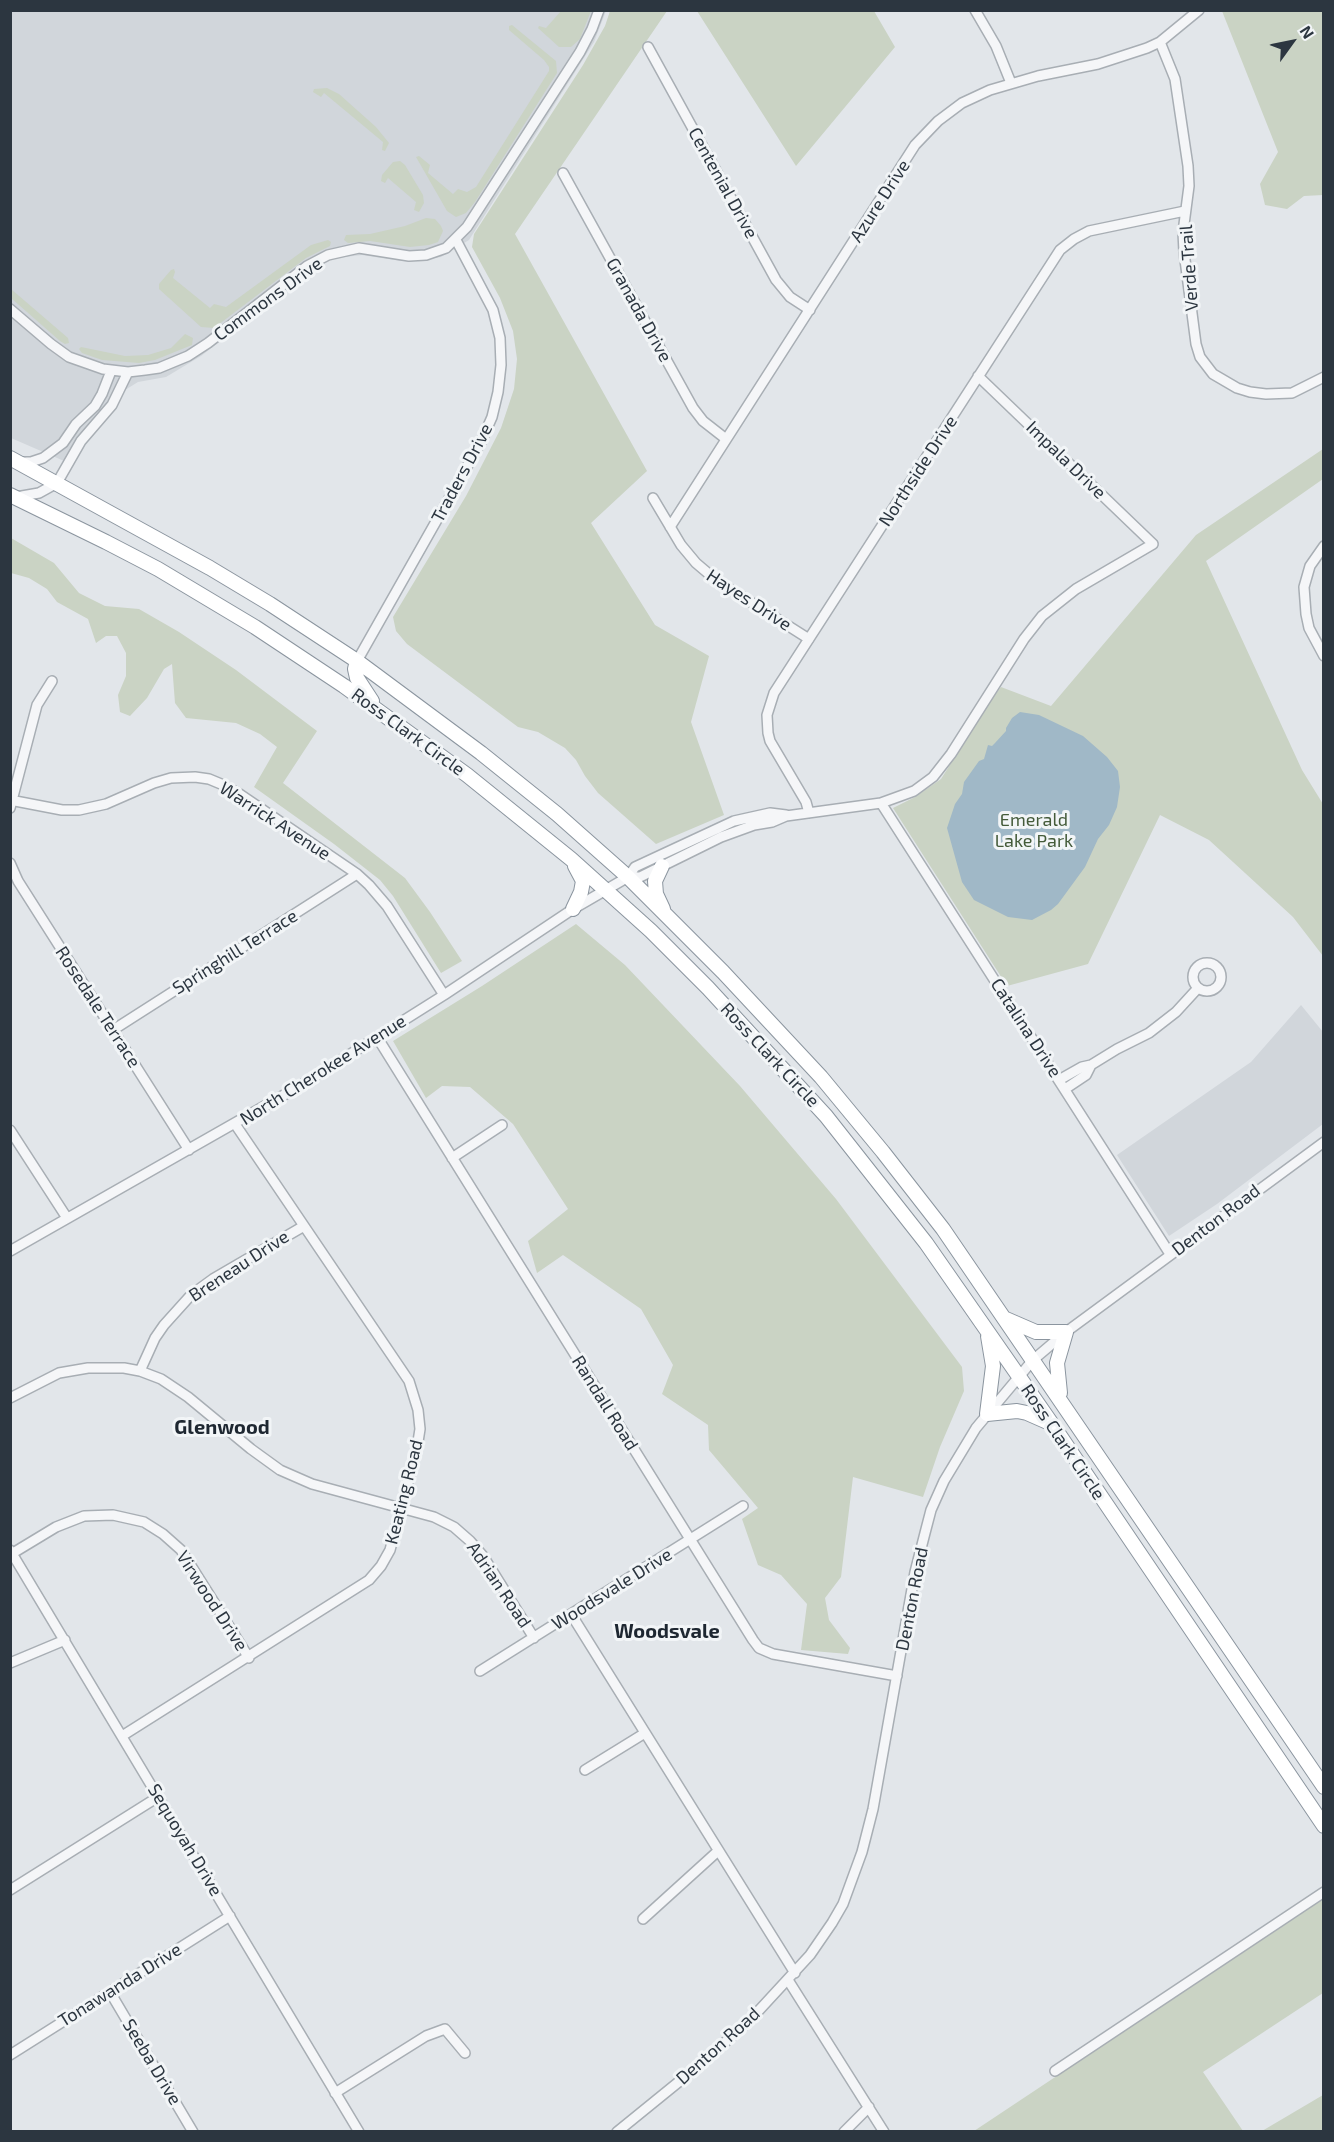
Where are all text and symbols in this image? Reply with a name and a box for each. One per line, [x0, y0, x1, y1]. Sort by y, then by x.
north arrow [1262, 12, 1322, 72]
text: N [1296, 22, 1319, 42]
street label: Centenial Drive [684, 124, 762, 242]
street label: Azure Drive [845, 156, 915, 246]
street label: Verde Trail [1175, 224, 1203, 312]
street label: Commons Drive [210, 252, 326, 346]
street label: Granada Drive [602, 254, 676, 366]
street label: Northside Drive [874, 412, 962, 530]
street label: Impala Drive [1022, 417, 1110, 503]
street label: Traders Drive [427, 420, 497, 526]
street label: Hayes Drive [702, 565, 796, 635]
street label: Ross Clark Circle [347, 684, 469, 780]
street label: Warrick Avenue [215, 777, 335, 865]
park label: Emerald Lake Park [995, 809, 1073, 852]
street label: Springhill Terrace [169, 905, 301, 999]
street label: Rosedale Terrace [51, 942, 145, 1072]
street label: Catalina Drive [986, 974, 1066, 1082]
street label: Ross Clark Circle [716, 998, 824, 1112]
street label: North Cherokee Avenue [236, 1010, 410, 1130]
street label: Denton Road [1168, 1180, 1264, 1260]
street label: Breneau Drive [185, 1226, 293, 1306]
street label: Randall Road [567, 1352, 643, 1454]
street label: Ross Clark Circle [1016, 1380, 1110, 1504]
district label: Glenwood [174, 1415, 270, 1439]
street label: Keating Road [381, 1437, 427, 1547]
street label: Adrian Road [462, 1538, 536, 1632]
street label: Woodsvale Drive [548, 1543, 676, 1635]
street label: Denton Road [891, 1545, 933, 1653]
street label: Virwood Drive [172, 1547, 252, 1655]
district label: Woodsvale [614, 1619, 720, 1643]
street label: Sequoyah Drive [143, 1780, 227, 1900]
street label: Tonawanda Drive [54, 1938, 186, 2032]
street label: Denton Road [672, 2003, 764, 2089]
street label: Seeba Drive [118, 2015, 186, 2109]

